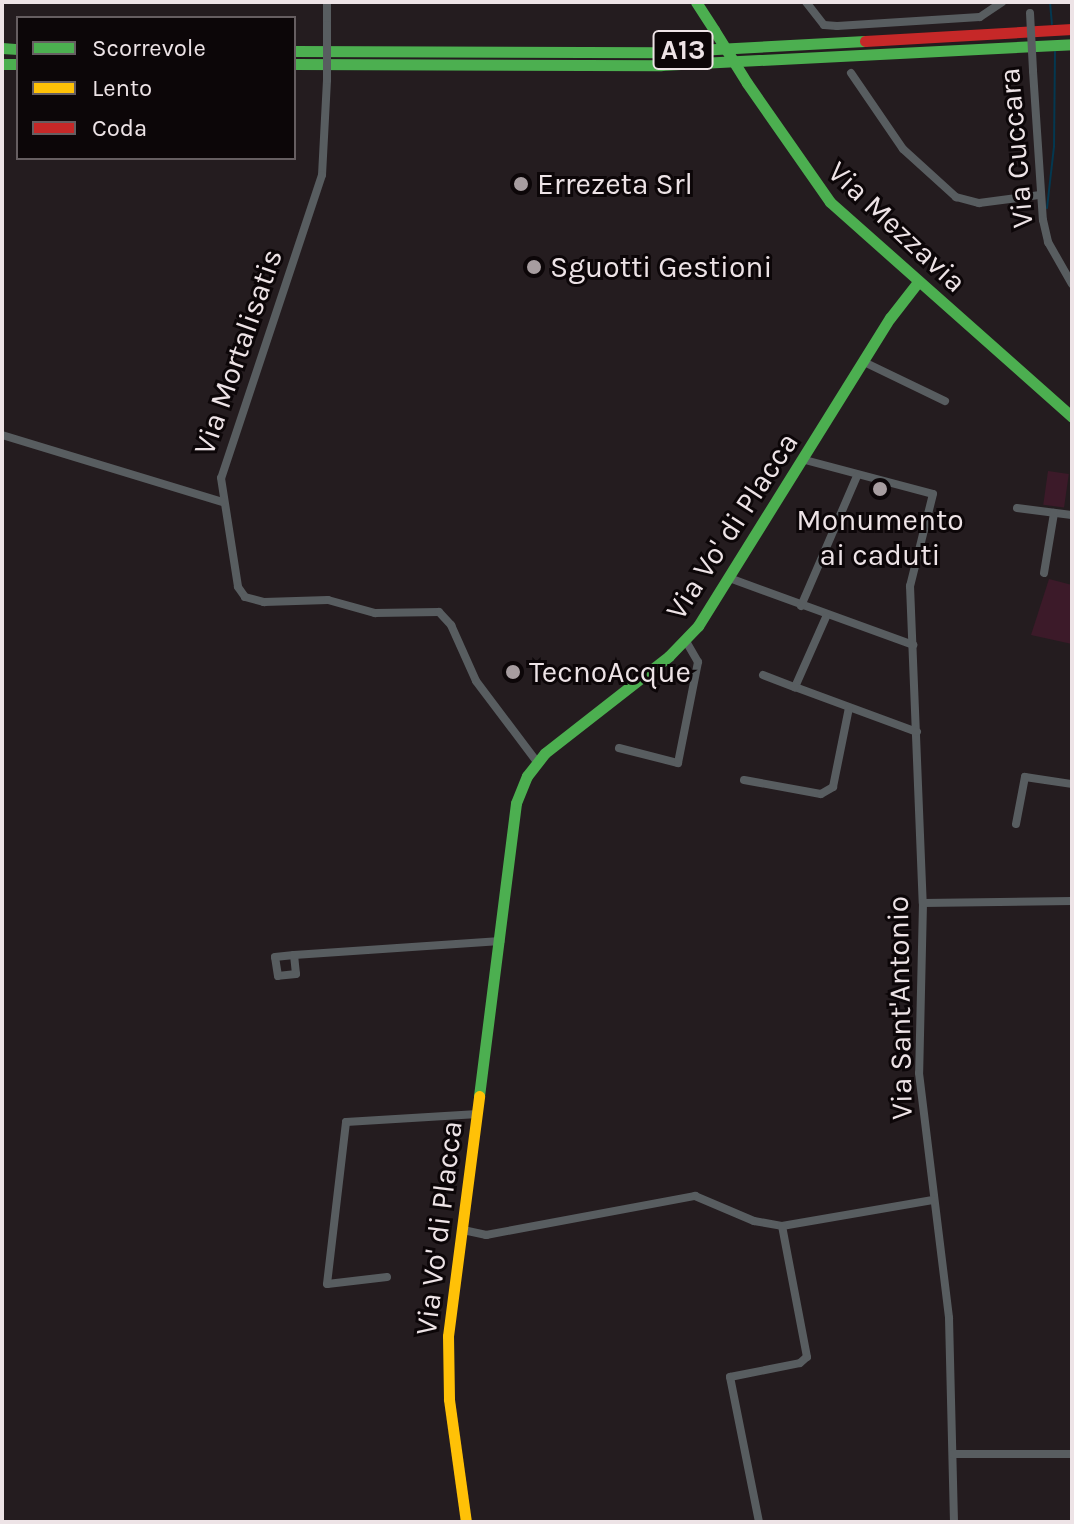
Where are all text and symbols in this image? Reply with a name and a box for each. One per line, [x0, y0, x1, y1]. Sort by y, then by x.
legend [16, 16, 296, 160]
road number: A13 [651, 26, 715, 74]
text: Scorrevole [92, 34, 206, 62]
street label: Via Cuccara [991, 66, 1041, 230]
text: Lento [92, 74, 152, 102]
text: Coda [92, 114, 147, 142]
street label: Via Mezzavia [820, 154, 974, 300]
place label: Errezeta Srl [537, 166, 693, 202]
marker: Errezeta Srl [512, 175, 530, 193]
street label: Via Mortalisatis [186, 244, 290, 460]
place label: Sguotti Gestioni [550, 249, 772, 285]
marker: Sguotti Gestioni [525, 258, 543, 276]
street label: Via Vo' di Placca [658, 426, 806, 626]
marker: Monumento ai caduti [871, 480, 889, 498]
place label: Monumento ai caduti [796, 502, 964, 572]
place label: TecnoAcque [529, 654, 691, 690]
marker: TecnoAcque [504, 663, 522, 681]
street label: Via Sant'Antonio [880, 896, 920, 1120]
street label: Via Vo' di Placca [408, 1119, 470, 1337]

